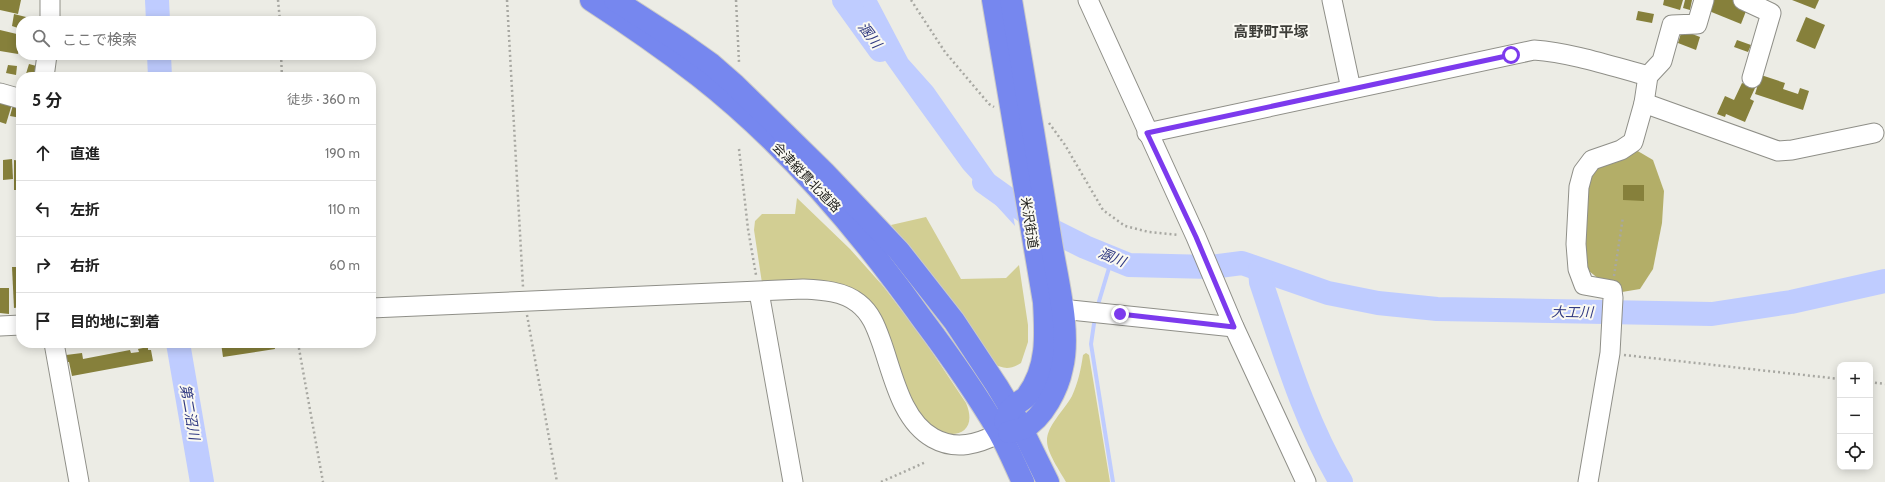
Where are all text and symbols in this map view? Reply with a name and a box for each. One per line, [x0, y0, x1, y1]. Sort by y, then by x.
search box [16, 16, 376, 60]
water label: 溷川 [854, 18, 887, 53]
district label: 高野町平塚 [1233, 23, 1309, 41]
icon: search [30, 27, 52, 49]
text: ここで検索 [62, 31, 137, 49]
route start [1502, 46, 1520, 64]
text: 5 分 [32, 90, 62, 110]
text: 徒歩 · 360 m [287, 91, 360, 107]
street label: 会津縦貫北道路 [770, 139, 844, 215]
icon: ahead [32, 142, 54, 164]
text: 直進 [70, 145, 100, 163]
text: 190 m [325, 145, 360, 161]
street label: 米沢街道 [1018, 196, 1042, 250]
icon: left [32, 198, 54, 220]
text: 左折 [70, 201, 100, 219]
text: 110 m [328, 201, 360, 217]
water label: 溷川 [1096, 243, 1130, 272]
icon: right [32, 254, 54, 276]
text: 右折 [70, 257, 100, 275]
text: 60 m [329, 257, 360, 273]
water label: 大工川 [1551, 303, 1595, 321]
route end [1111, 305, 1129, 323]
icon: arrive [32, 310, 54, 332]
text: 目的地に到着 [70, 313, 160, 331]
map controls [1837, 362, 1873, 470]
button: + [1837, 362, 1873, 398]
water label: 第二沼川 [176, 383, 204, 443]
button: − [1837, 398, 1873, 434]
button: locate [1837, 434, 1873, 470]

